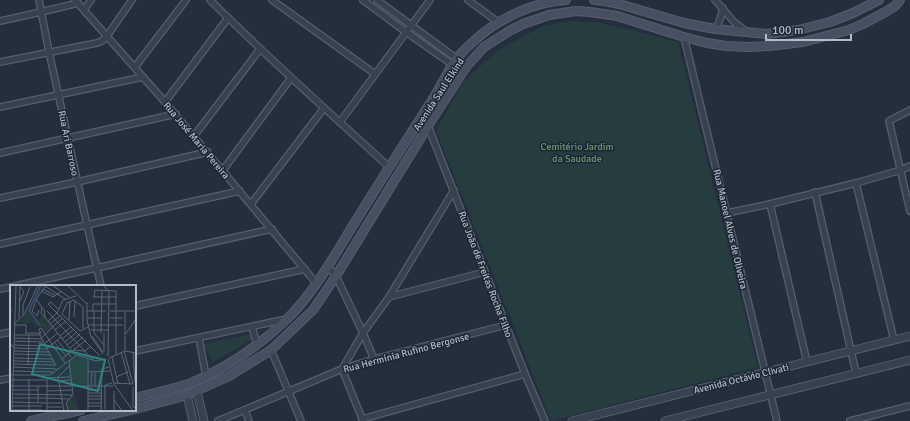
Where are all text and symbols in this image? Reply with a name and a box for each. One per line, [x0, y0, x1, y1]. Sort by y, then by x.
scale bar [766, 16, 851, 42]
text: 100 m [772, 23, 804, 38]
street label: Avenida Saul Elkind [411, 56, 467, 133]
street label: Rua José Maria Pereira [160, 100, 232, 182]
street label: Rua Ari Barroso [55, 109, 81, 177]
park label: Cemitério Jardim da Saudade [541, 141, 613, 165]
street label: Rua Manoel Alves de Oliveira [710, 168, 750, 290]
street label: Rua João de Freitas Rocha Filho [455, 209, 515, 339]
inset map [10, 285, 136, 411]
street label: Rua Hermínia Rufino Bergonse [342, 330, 471, 376]
street label: Avenida Octávio Clivati [692, 361, 790, 397]

